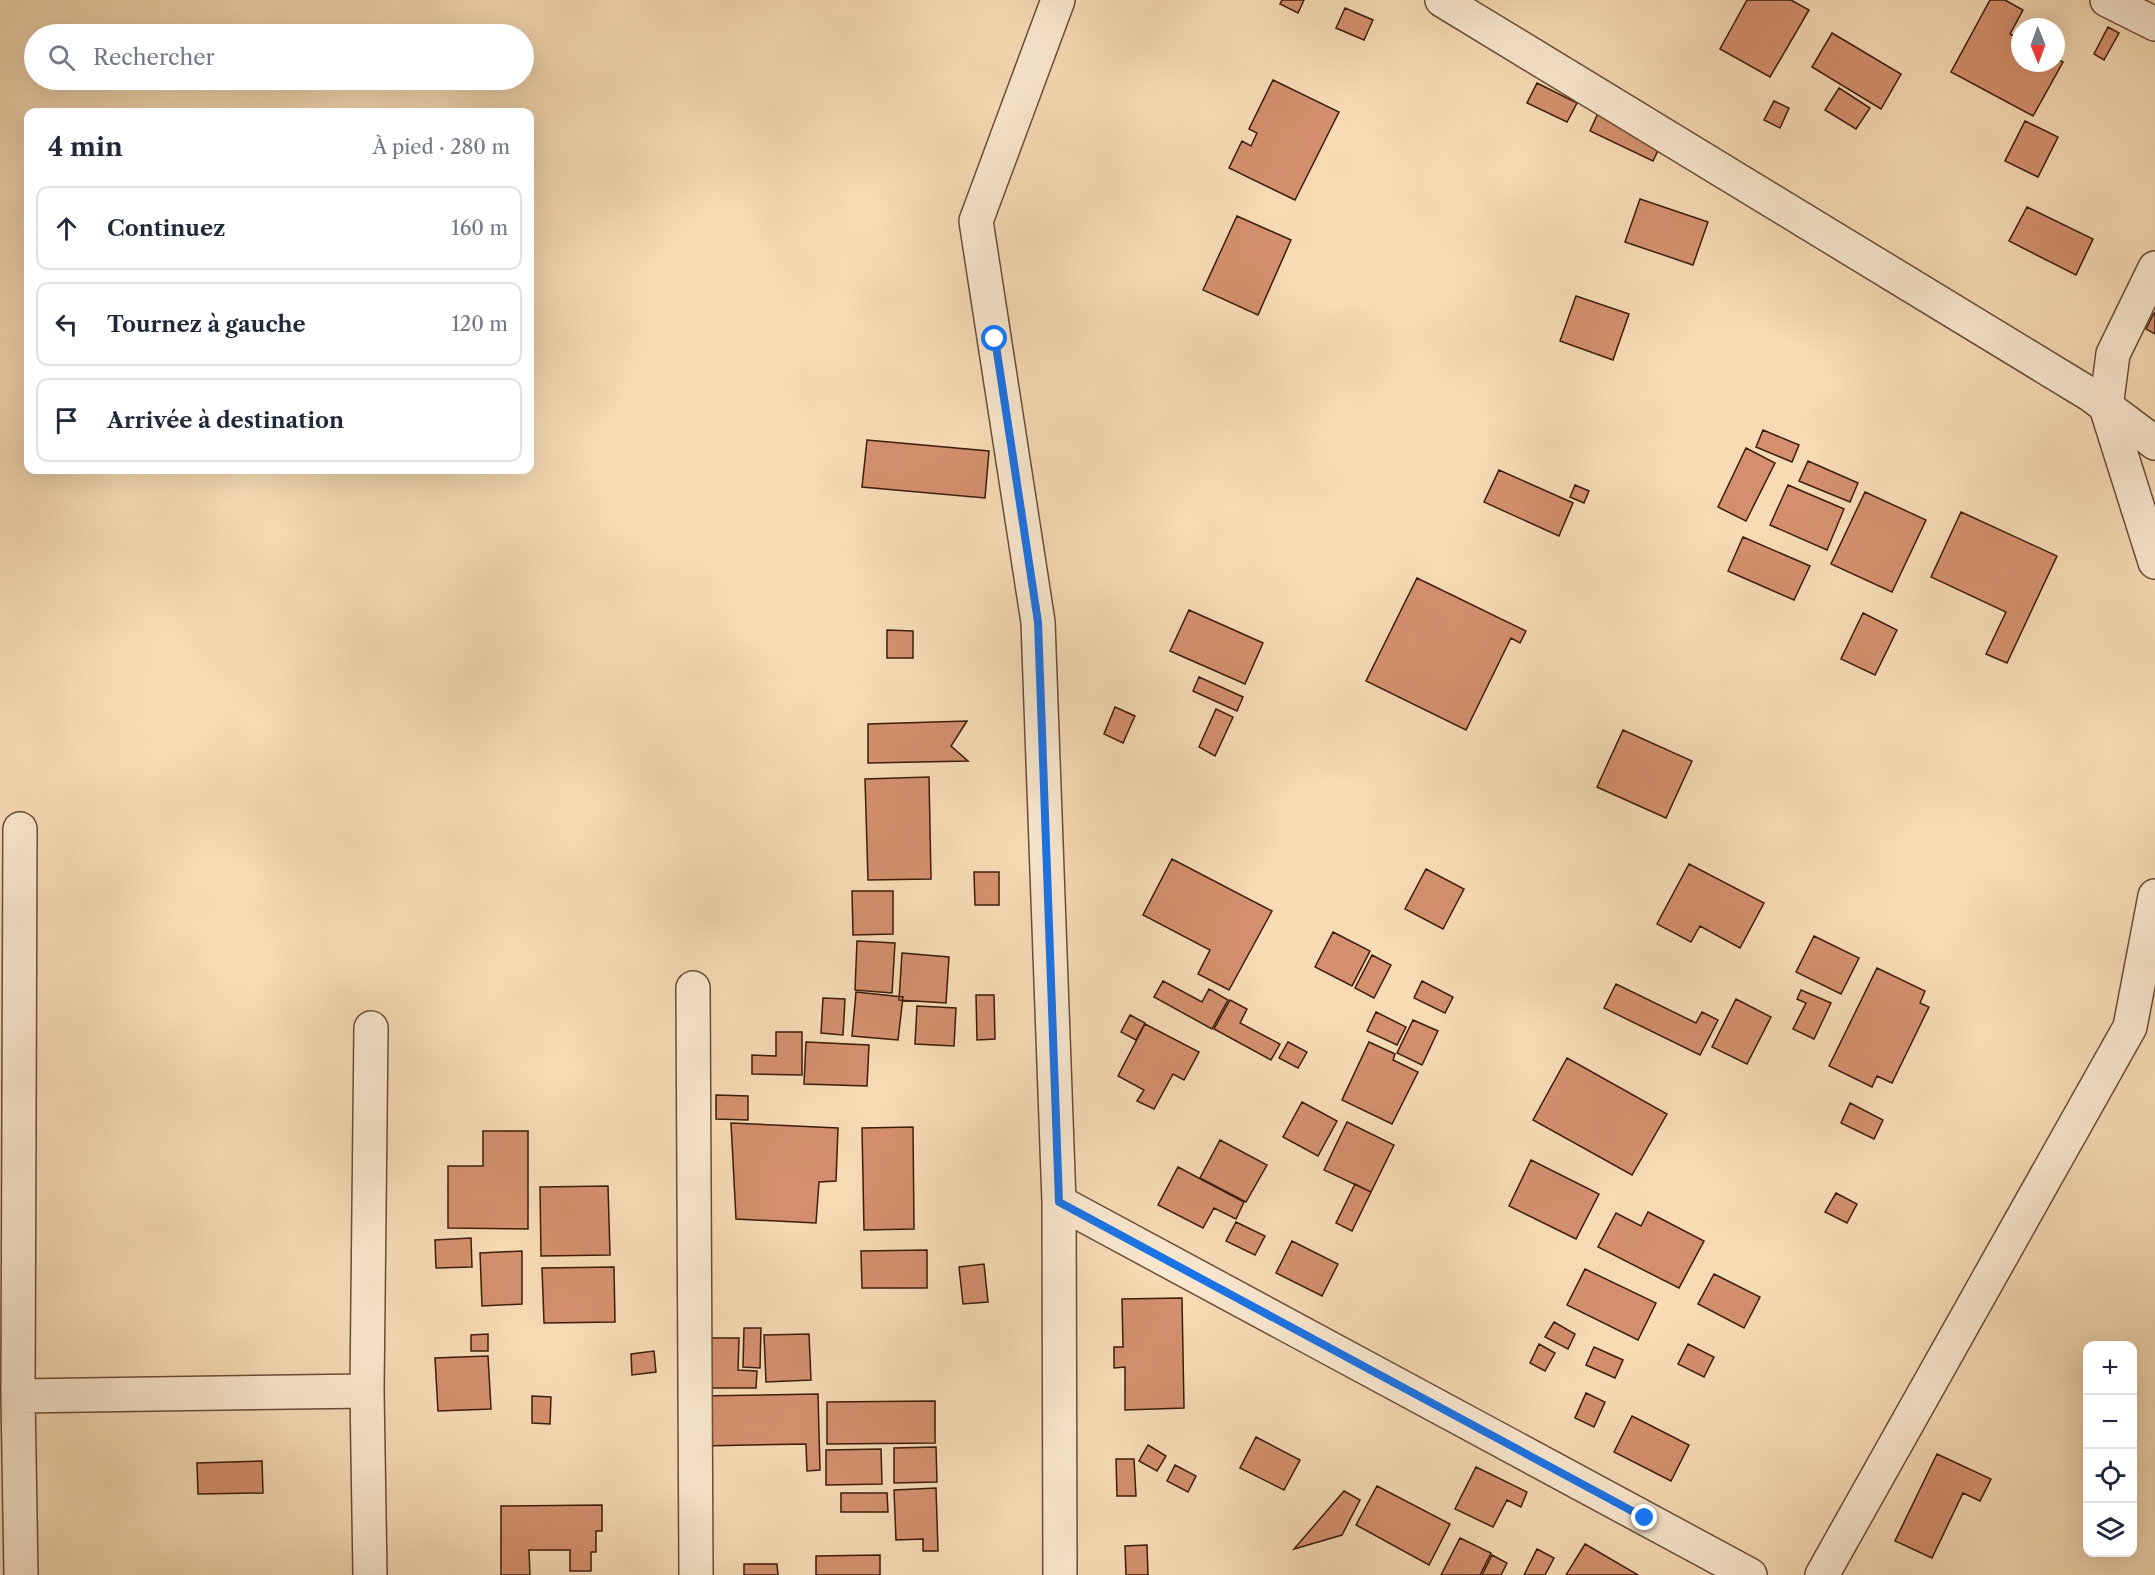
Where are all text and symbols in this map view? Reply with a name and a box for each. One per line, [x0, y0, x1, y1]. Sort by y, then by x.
north arrow [2011, 18, 2065, 72]
search box [24, 24, 534, 90]
icon: search [45, 41, 78, 74]
text: Rechercher [93, 44, 215, 71]
text: 4 min [48, 131, 123, 163]
text: À pied · 280 m [373, 135, 510, 159]
icon: ahead [50, 212, 83, 245]
text: Continuez [107, 215, 226, 242]
text: 160 m [451, 216, 508, 240]
icon: left [50, 308, 83, 341]
text: Tournez à gauche [107, 311, 306, 338]
text: 120 m [451, 312, 508, 336]
route start [981, 325, 1007, 351]
icon: arrive [50, 404, 83, 437]
text: Arrivée à destination [107, 407, 344, 434]
map controls [2083, 1341, 2137, 1557]
button: + [2083, 1341, 2137, 1395]
button: − [2083, 1395, 2137, 1449]
button: locate [2083, 1449, 2137, 1503]
button: layers [2083, 1503, 2137, 1557]
route end [1631, 1504, 1657, 1530]

